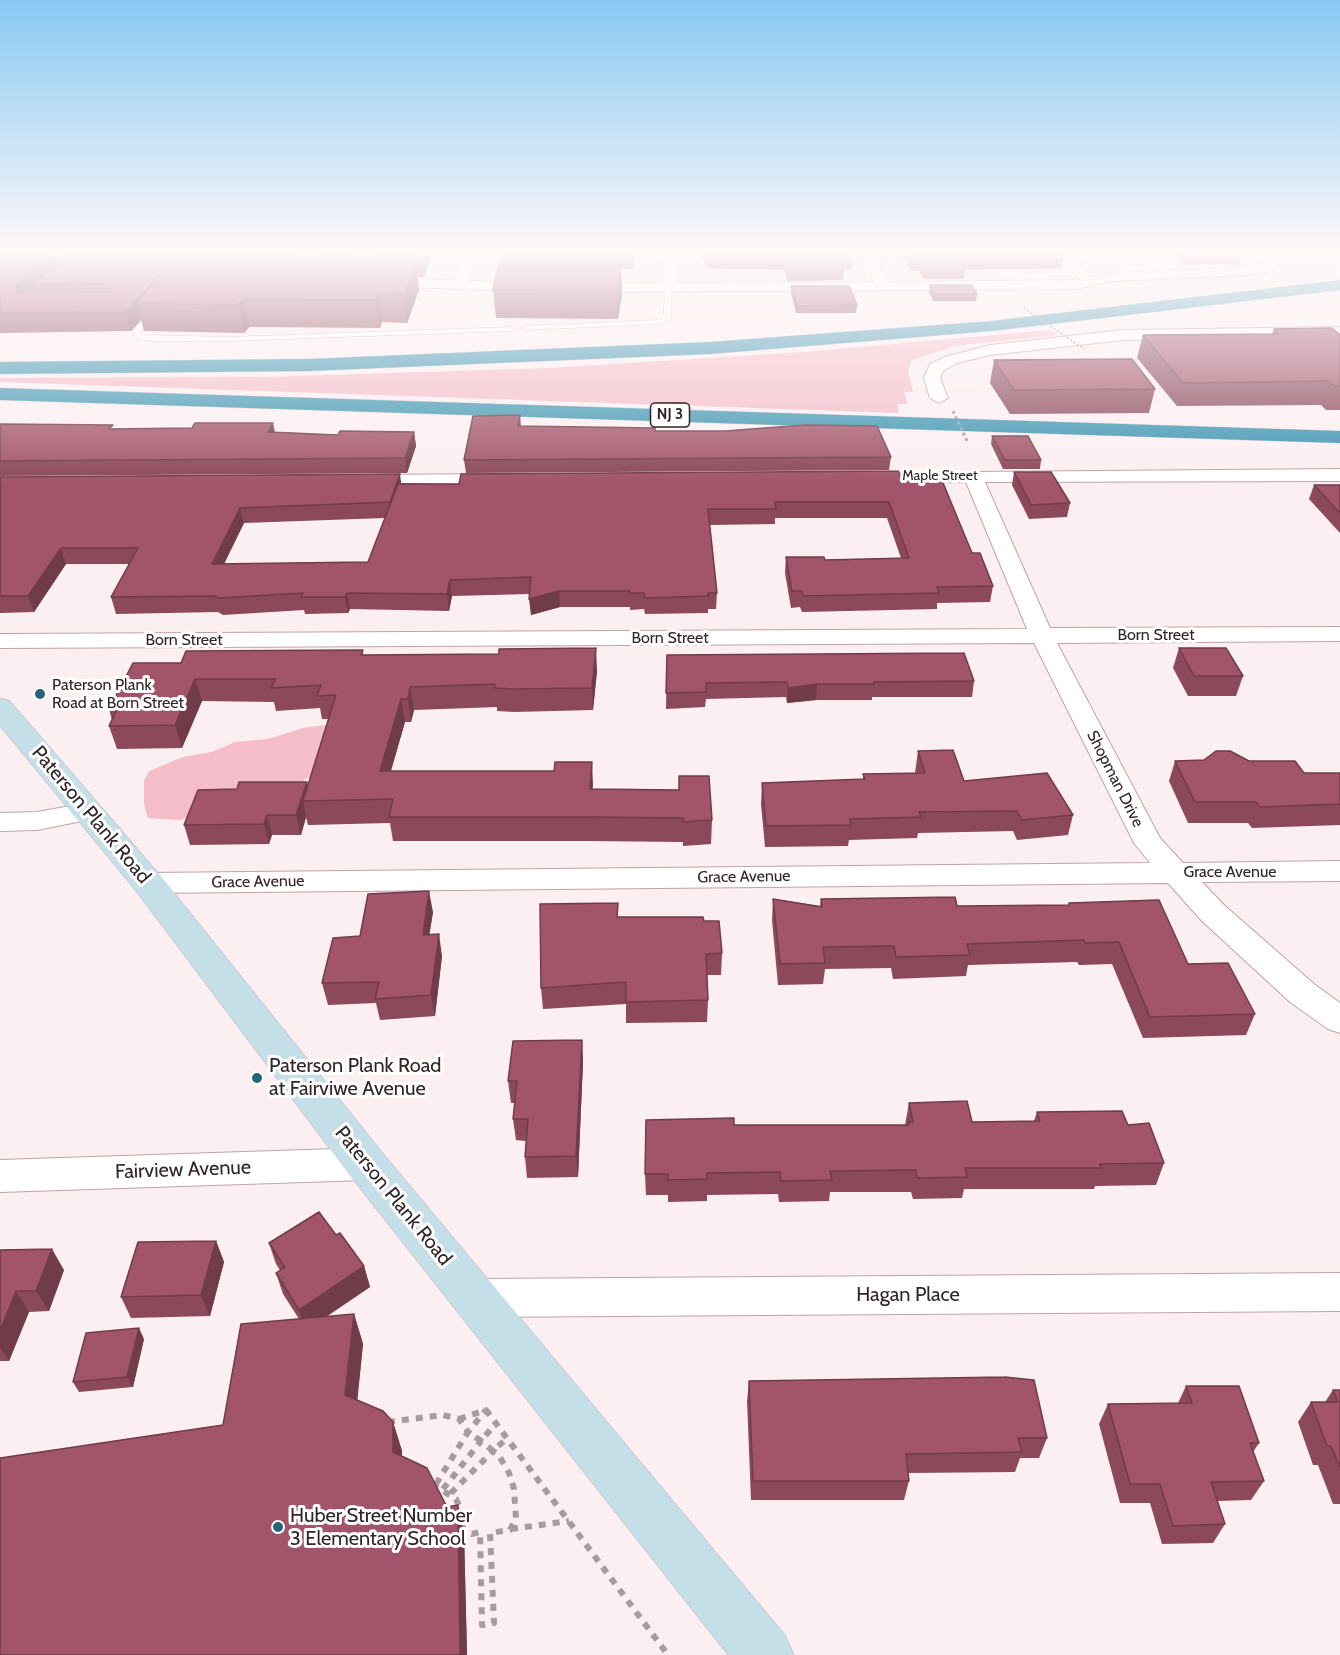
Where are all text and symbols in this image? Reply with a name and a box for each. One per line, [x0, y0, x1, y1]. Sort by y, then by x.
road number: NJ 3 [650, 403, 690, 427]
street label: Maple Street [902, 468, 978, 484]
street label: Born Street [1117, 625, 1195, 645]
street label: Born Street [631, 628, 709, 648]
street label: Born Street [145, 630, 223, 650]
place label: Paterson Plank Road at Born Street [52, 675, 184, 713]
marker: Paterson Plank Road at Born Street [33, 687, 47, 701]
street label: Shopman Drive [1082, 728, 1148, 830]
street label: Paterson Plank Road [26, 741, 156, 889]
street label: Grace Avenue [1184, 862, 1276, 882]
street label: Grace Avenue [697, 867, 791, 887]
street label: Grace Avenue [211, 872, 305, 892]
place label: Paterson Plank Road at Fairviwe Avenue [269, 1054, 441, 1101]
marker: Paterson Plank Road at Fairviwe Avenue [250, 1071, 264, 1085]
street label: Paterson Plank Road [329, 1121, 457, 1271]
street label: Fairview Avenue [115, 1156, 251, 1184]
street label: Hagan Place [856, 1283, 960, 1307]
place label: Huber Street Number 3 Elementary School [290, 1504, 472, 1551]
marker: Huber Street Number 3 Elementary School [271, 1520, 285, 1534]

